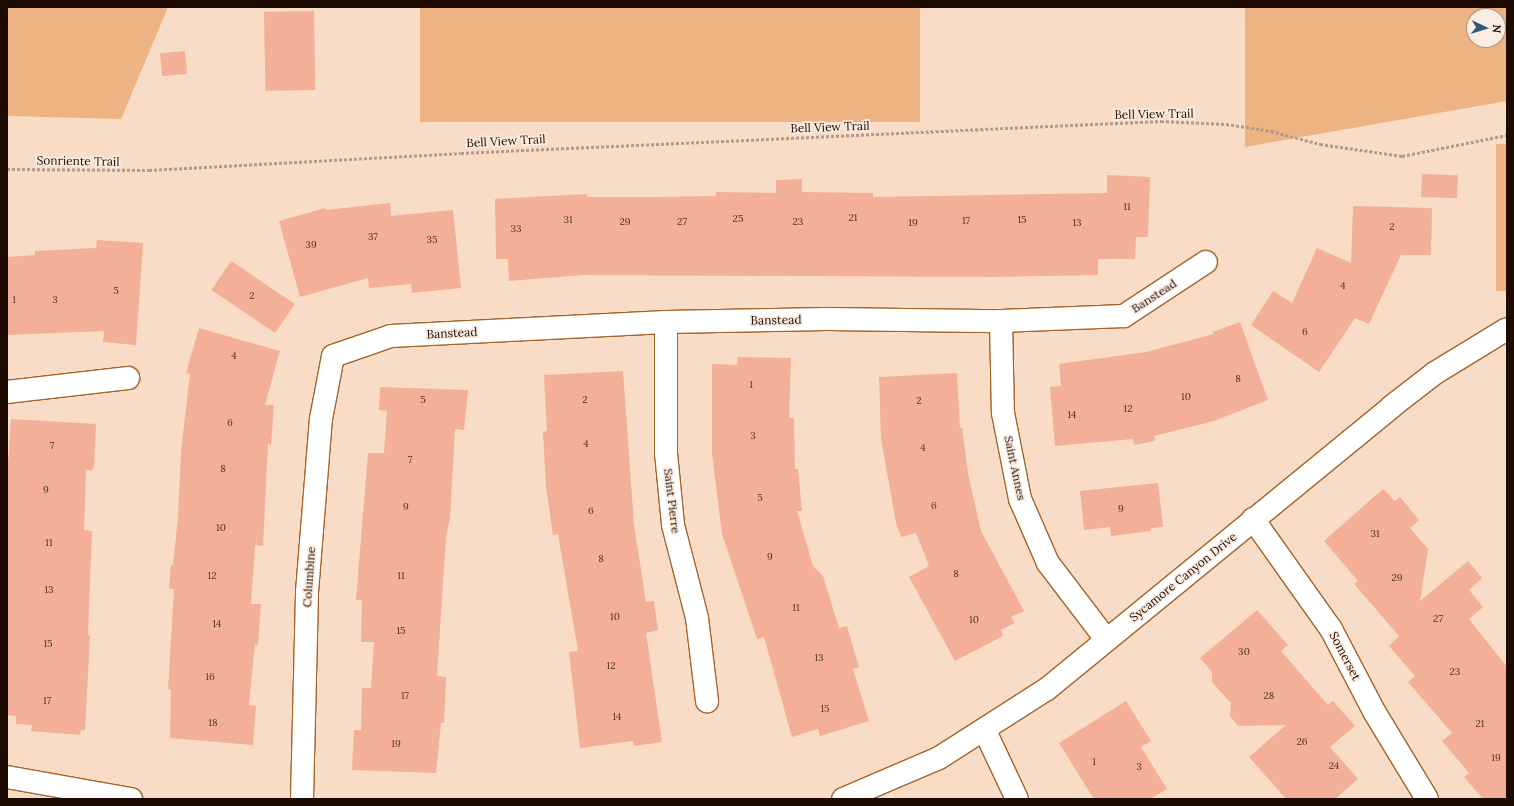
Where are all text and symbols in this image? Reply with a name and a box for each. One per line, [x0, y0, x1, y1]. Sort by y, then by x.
north arrow [1466, 8, 1506, 48]
text: N [1490, 24, 1504, 33]
street label: Bell View Trail [1114, 106, 1194, 122]
street label: Bell View Trail [790, 118, 870, 136]
street label: Bell View Trail [466, 132, 546, 150]
street label: Sonriente Trail [36, 153, 120, 169]
house number: 11 [1123, 201, 1131, 213]
house number: 21 [848, 212, 858, 224]
house number: 25 [733, 213, 743, 225]
house number: 31 [563, 214, 573, 226]
house number: 15 [1017, 214, 1027, 226]
house number: 17 [962, 215, 970, 227]
house number: 29 [619, 216, 631, 228]
house number: 27 [677, 216, 687, 228]
house number: 23 [793, 216, 803, 228]
house number: 19 [908, 217, 918, 229]
house number: 13 [1072, 217, 1082, 229]
house number: 2 [1389, 221, 1395, 233]
house number: 33 [510, 223, 522, 235]
house number: 37 [368, 231, 378, 243]
house number: 35 [426, 234, 438, 246]
house number: 39 [305, 239, 317, 251]
street label: Banstead [1129, 276, 1179, 316]
house number: 4 [1340, 280, 1346, 292]
house number: 5 [113, 285, 119, 297]
house number: 2 [249, 290, 255, 302]
house number: 1 [12, 294, 16, 306]
house number: 3 [52, 294, 58, 306]
street label: Banstead [750, 312, 802, 328]
street label: Banstead [426, 324, 478, 342]
house number: 6 [1302, 326, 1308, 338]
house number: 4 [231, 350, 237, 362]
house number: 8 [1235, 373, 1241, 385]
house number: 1 [749, 379, 753, 391]
house number: 10 [1181, 391, 1191, 403]
house number: 5 [420, 394, 426, 406]
house number: 2 [582, 394, 588, 406]
house number: 2 [916, 395, 922, 407]
house number: 12 [1123, 403, 1133, 415]
house number: 14 [1067, 409, 1077, 421]
house number: 6 [227, 417, 233, 429]
house number: 3 [750, 430, 756, 442]
street label: Saint Annes [1001, 434, 1029, 502]
house number: 4 [583, 438, 589, 450]
house number: 7 [50, 440, 54, 452]
house number: 4 [920, 442, 926, 454]
house number: 7 [408, 454, 412, 466]
house number: 8 [220, 463, 226, 475]
street label: Saint Pierre [661, 468, 683, 534]
house number: 9 [43, 484, 49, 496]
house number: 5 [757, 492, 763, 504]
house number: 6 [931, 500, 937, 512]
house number: 9 [403, 501, 409, 513]
house number: 9 [1118, 503, 1124, 515]
house number: 6 [588, 505, 594, 517]
house number: 10 [216, 522, 226, 534]
house number: 31 [1370, 528, 1380, 540]
street label: Sycamore Canyon Drive [1127, 529, 1239, 625]
house number: 11 [45, 537, 53, 549]
street label: Columbine [300, 546, 318, 608]
house number: 9 [767, 551, 773, 563]
house number: 8 [598, 553, 604, 565]
house number: 8 [953, 568, 959, 580]
house number: 12 [207, 570, 217, 582]
house number: 11 [397, 570, 405, 582]
house number: 29 [1391, 572, 1403, 584]
house number: 13 [44, 584, 54, 596]
house number: 11 [792, 602, 800, 614]
house number: 10 [610, 611, 620, 623]
house number: 27 [1433, 613, 1443, 625]
house number: 10 [969, 614, 979, 626]
house number: 14 [212, 618, 222, 630]
house number: 15 [396, 625, 406, 637]
street label: Somerset [1326, 629, 1364, 683]
house number: 15 [43, 638, 53, 650]
house number: 30 [1238, 646, 1250, 658]
house number: 13 [814, 652, 824, 664]
house number: 12 [606, 660, 616, 672]
house number: 23 [1450, 666, 1460, 678]
house number: 16 [205, 671, 215, 683]
house number: 17 [401, 690, 409, 702]
house number: 28 [1264, 690, 1274, 702]
house number: 17 [43, 695, 51, 707]
house number: 15 [820, 703, 830, 715]
house number: 14 [612, 711, 622, 723]
house number: 18 [208, 717, 218, 729]
house number: 21 [1475, 718, 1485, 730]
house number: 26 [1296, 736, 1308, 748]
house number: 19 [391, 738, 401, 750]
house number: 19 [1491, 752, 1501, 764]
house number: 1 [1092, 756, 1096, 768]
house number: 24 [1329, 760, 1339, 772]
house number: 3 [1136, 761, 1142, 773]

